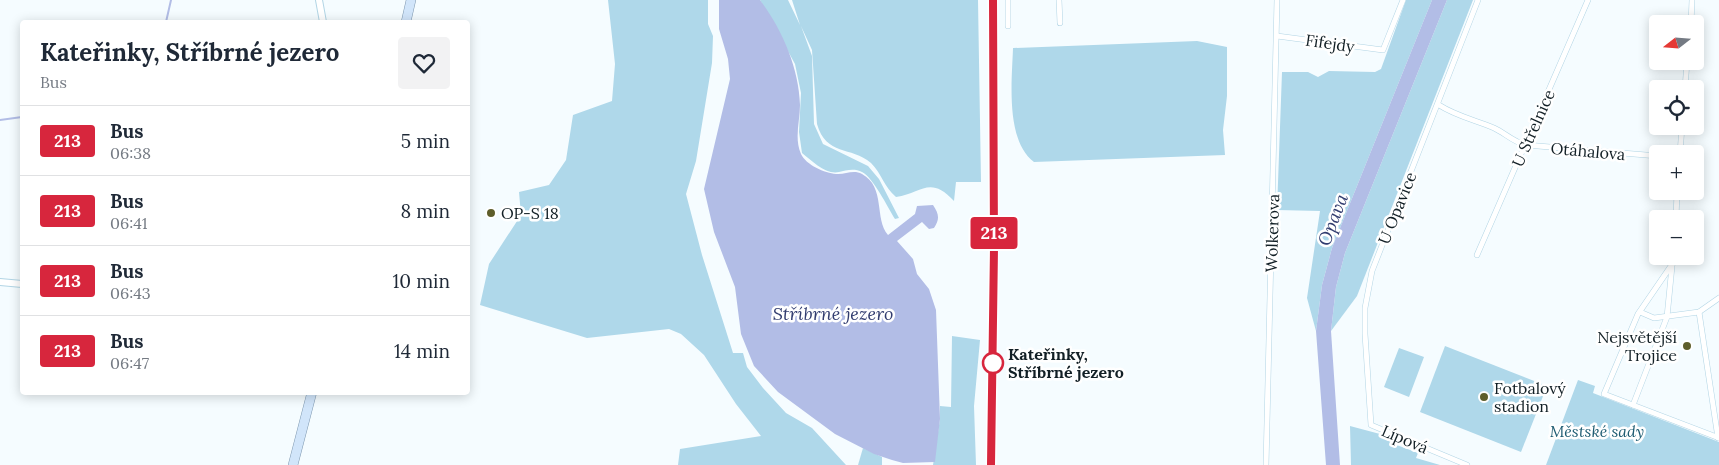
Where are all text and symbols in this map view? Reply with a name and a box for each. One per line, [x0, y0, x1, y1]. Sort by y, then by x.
north arrow [1649, 15, 1704, 70]
map controls [1649, 15, 1704, 265]
street label: Fifejdy [1304, 30, 1356, 56]
text: Kateřinky, Stříbrné jezero [40, 37, 339, 68]
button: heart [398, 37, 450, 89]
text: Bus [40, 72, 67, 92]
button: locate [1649, 80, 1704, 135]
street label: U Střelnice [1507, 86, 1559, 170]
text: Bus [110, 119, 143, 143]
text: 213 [54, 129, 81, 152]
text: 5 min [401, 129, 450, 153]
street label: Otáhalova [1550, 138, 1626, 164]
text: 06:38 [110, 143, 151, 163]
button: + [1649, 145, 1704, 200]
street label: U Opavice [1373, 169, 1421, 247]
text: Bus [110, 189, 143, 213]
water label: Opava [1312, 191, 1353, 249]
street label: Wolkerova [1261, 193, 1283, 273]
text: 213 [54, 199, 81, 222]
text: 8 min [400, 199, 450, 223]
place label: OP-S 18 [501, 203, 559, 223]
marker: OP-S 18 [485, 207, 497, 219]
button: − [1649, 210, 1704, 265]
text: 06:41 [110, 213, 148, 233]
line badge: 213 [965, 217, 1023, 249]
text: 213 [981, 221, 1007, 244]
text: Bus [110, 259, 143, 283]
text: 213 [54, 269, 81, 292]
text: 10 min [392, 269, 450, 293]
text: 06:43 [110, 283, 151, 303]
water label: Stříbrné jezero [773, 302, 893, 325]
place label: Nejsvětější Trojice [1597, 327, 1677, 365]
text: Bus [110, 329, 143, 353]
text: 213 [54, 339, 81, 362]
text: 14 min [394, 339, 450, 363]
marker: Nejsvětější Trojice [1681, 340, 1693, 352]
place label: Kateřinky, Stříbrné jezero [1008, 344, 1124, 382]
marker: Kateřinky, Stříbrné jezero [982, 352, 1004, 374]
text: 06:47 [110, 353, 149, 373]
place label: Fotbalový stadion [1494, 378, 1566, 416]
marker: Fotbalový stadion [1478, 391, 1490, 403]
street label: Lípová [1379, 420, 1431, 458]
park label: Městské sady [1550, 421, 1644, 441]

